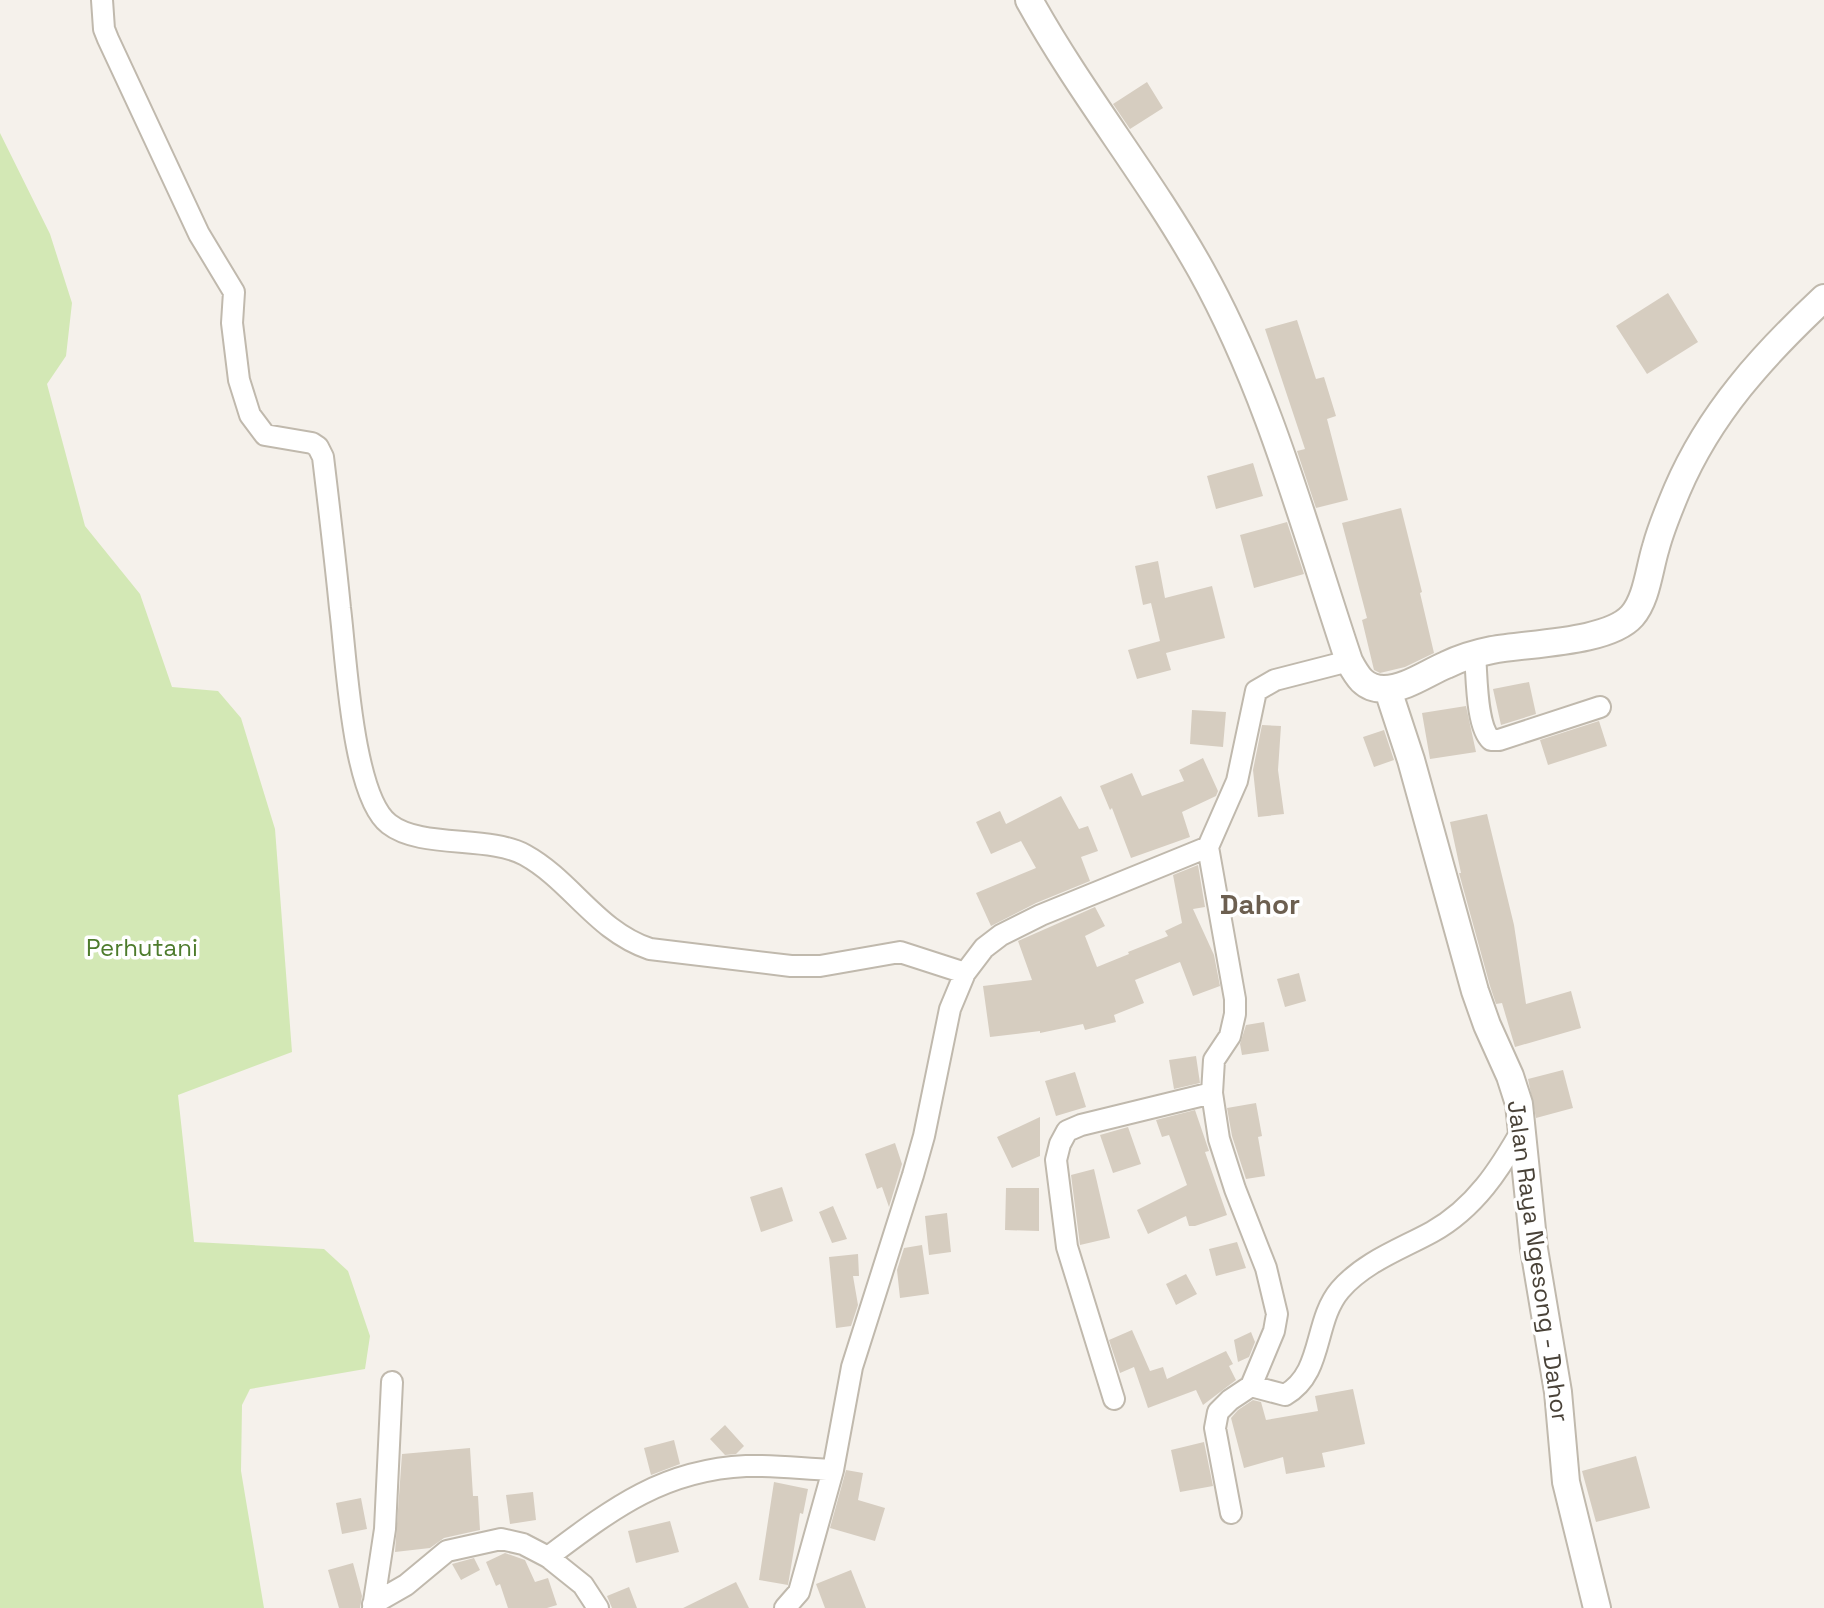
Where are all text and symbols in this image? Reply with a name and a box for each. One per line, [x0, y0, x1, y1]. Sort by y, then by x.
district label: Dahor [1220, 886, 1300, 922]
park label: Perhutani [86, 932, 198, 963]
street label: Jalan Raya Ngesong - Dahor [1501, 1098, 1576, 1424]

